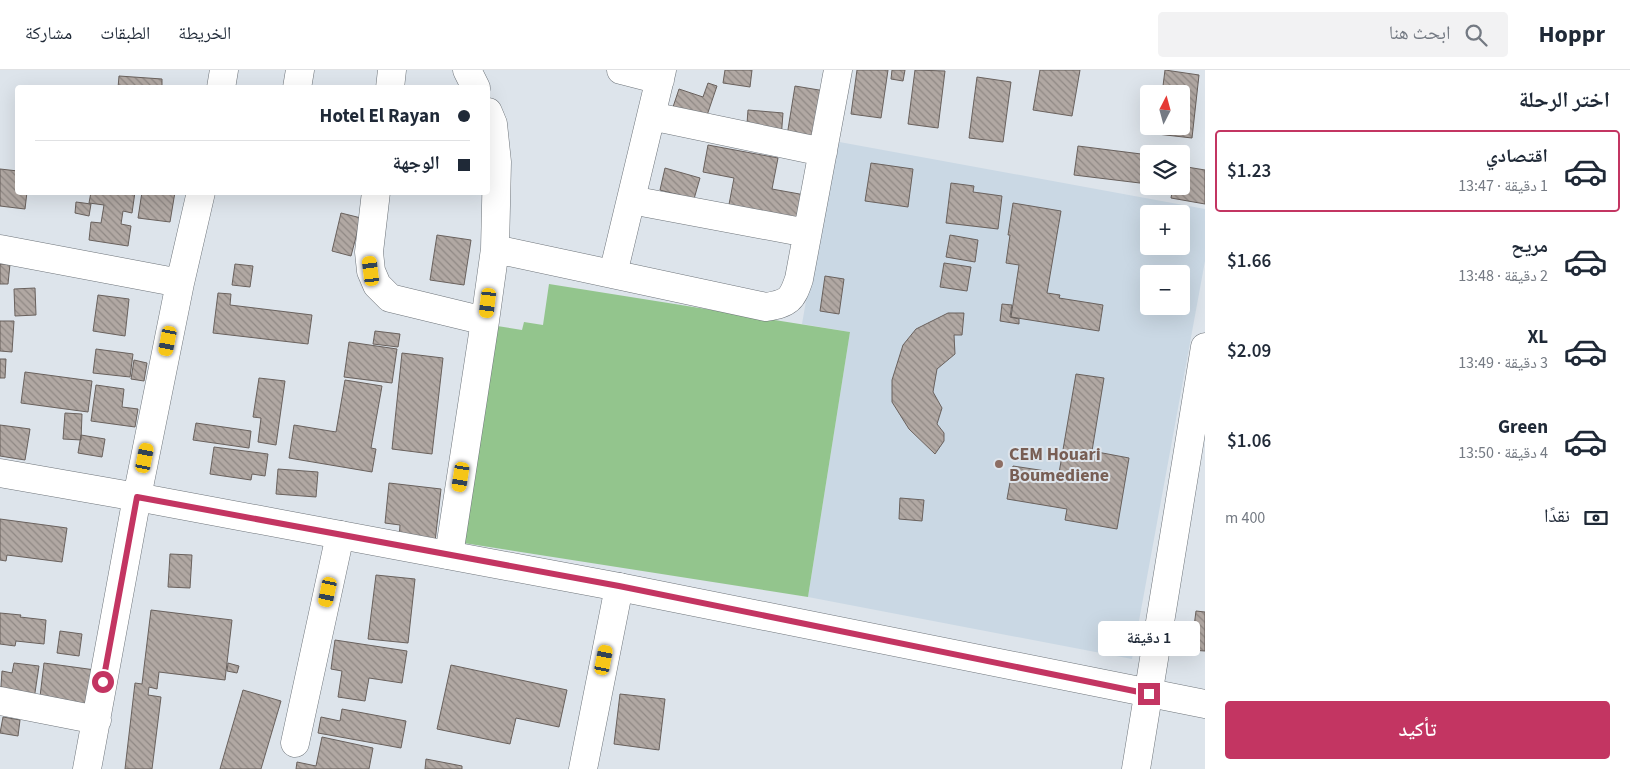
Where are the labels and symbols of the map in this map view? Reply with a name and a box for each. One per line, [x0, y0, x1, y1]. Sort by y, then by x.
north arrow [1140, 85, 1190, 135]
car [361, 255, 380, 287]
car [478, 287, 497, 319]
car [157, 325, 178, 357]
car [134, 442, 155, 474]
place label: CEM Houari Boumediene [1009, 442, 1109, 488]
marker: CEM Houari Boumediene [993, 458, 1005, 470]
car [451, 461, 470, 493]
car [317, 576, 338, 608]
callout: 1 دقيقة [1098, 622, 1200, 656]
car [593, 644, 614, 676]
route start [92, 671, 114, 693]
route end [1138, 683, 1160, 705]

